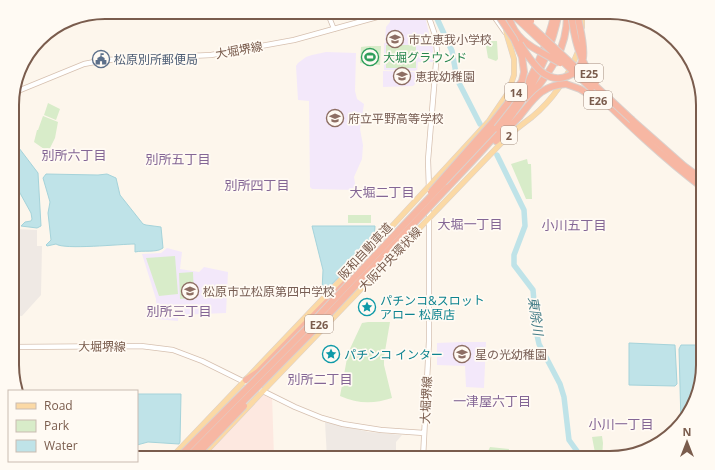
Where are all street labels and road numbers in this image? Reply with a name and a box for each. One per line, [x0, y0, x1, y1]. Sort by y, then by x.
street label: 大堀堺線 [214, 37, 264, 63]
road number: E25 [575, 64, 603, 82]
road number: 14 [505, 83, 527, 101]
road number: E26 [584, 91, 612, 109]
road number: 2 [501, 126, 517, 144]
street label: 阪和自動車道 [334, 219, 396, 283]
street label: 大阪中央環状線 [355, 223, 425, 295]
road number: E26 [305, 315, 333, 333]
street label: 大堀堺線 [78, 338, 126, 355]
street label: 大堀堺線 [416, 376, 436, 424]

